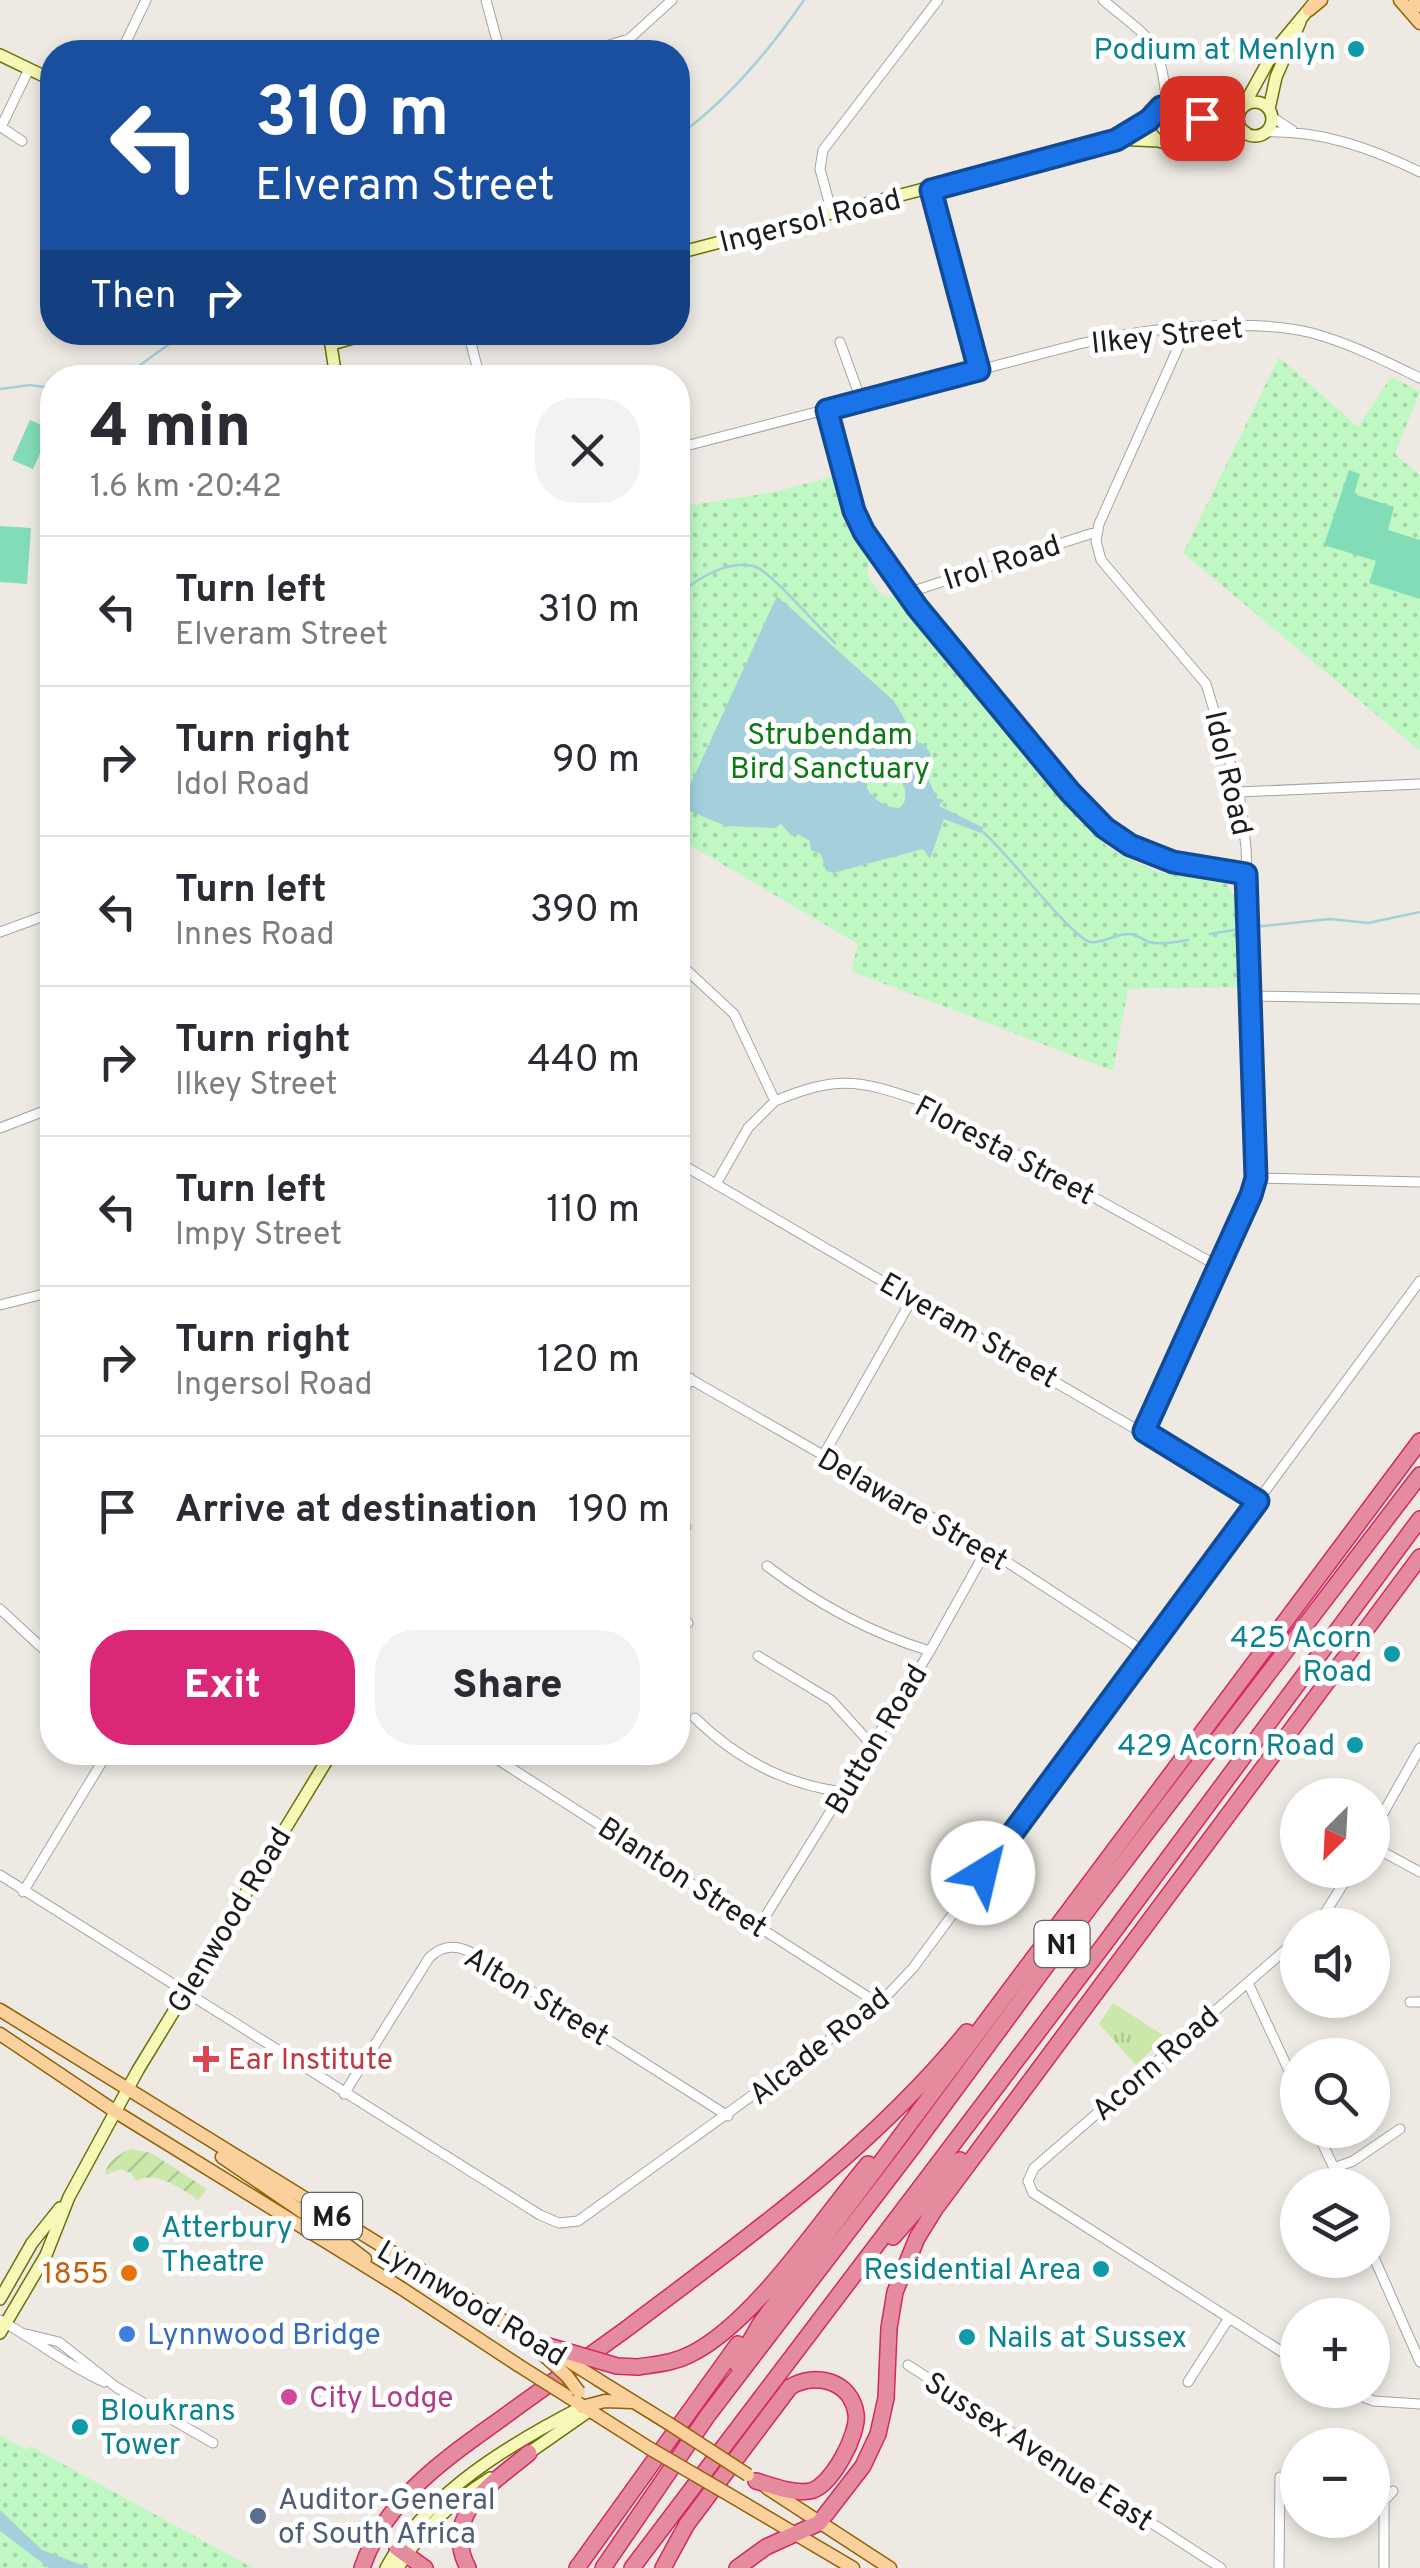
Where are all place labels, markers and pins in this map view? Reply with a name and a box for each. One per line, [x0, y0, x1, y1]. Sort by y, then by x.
place label: Podium at Menlyn [1094, 33, 1336, 70]
marker: Podium at Menlyn [1345, 38, 1367, 60]
pin [1160, 76, 1245, 161]
place label: 425 Acorn Road [1230, 1621, 1372, 1692]
marker: 425 Acorn Road [1381, 1643, 1403, 1665]
place label: 429 Acorn Road [1117, 1729, 1335, 1766]
marker: 429 Acorn Road [1344, 1734, 1366, 1756]
place label: Ear Institute [228, 2043, 393, 2080]
marker: Ear Institute [193, 2046, 219, 2072]
place label: Atterbury Theatre [161, 2211, 293, 2282]
marker: Atterbury Theatre [130, 2233, 152, 2255]
place label: Residential Area [864, 2253, 1081, 2290]
place label: 1855 [42, 2257, 109, 2294]
marker: Residential Area [1090, 2258, 1112, 2280]
marker: 1855 [118, 2262, 140, 2284]
place label: Lynnwood Bridge [147, 2318, 381, 2355]
place label: Nails at Sussex [987, 2321, 1187, 2358]
marker: Lynnwood Bridge [116, 2323, 138, 2345]
marker: Nails at Sussex [956, 2326, 978, 2348]
place label: City Lodge [309, 2381, 453, 2418]
marker: City Lodge [278, 2386, 300, 2408]
place label: Bloukrans Tower [100, 2394, 236, 2465]
marker: Bloukrans Tower [69, 2416, 91, 2438]
place label: Auditor-General of South Africa [278, 2483, 496, 2554]
marker: Auditor-General of South Africa [247, 2505, 269, 2527]

